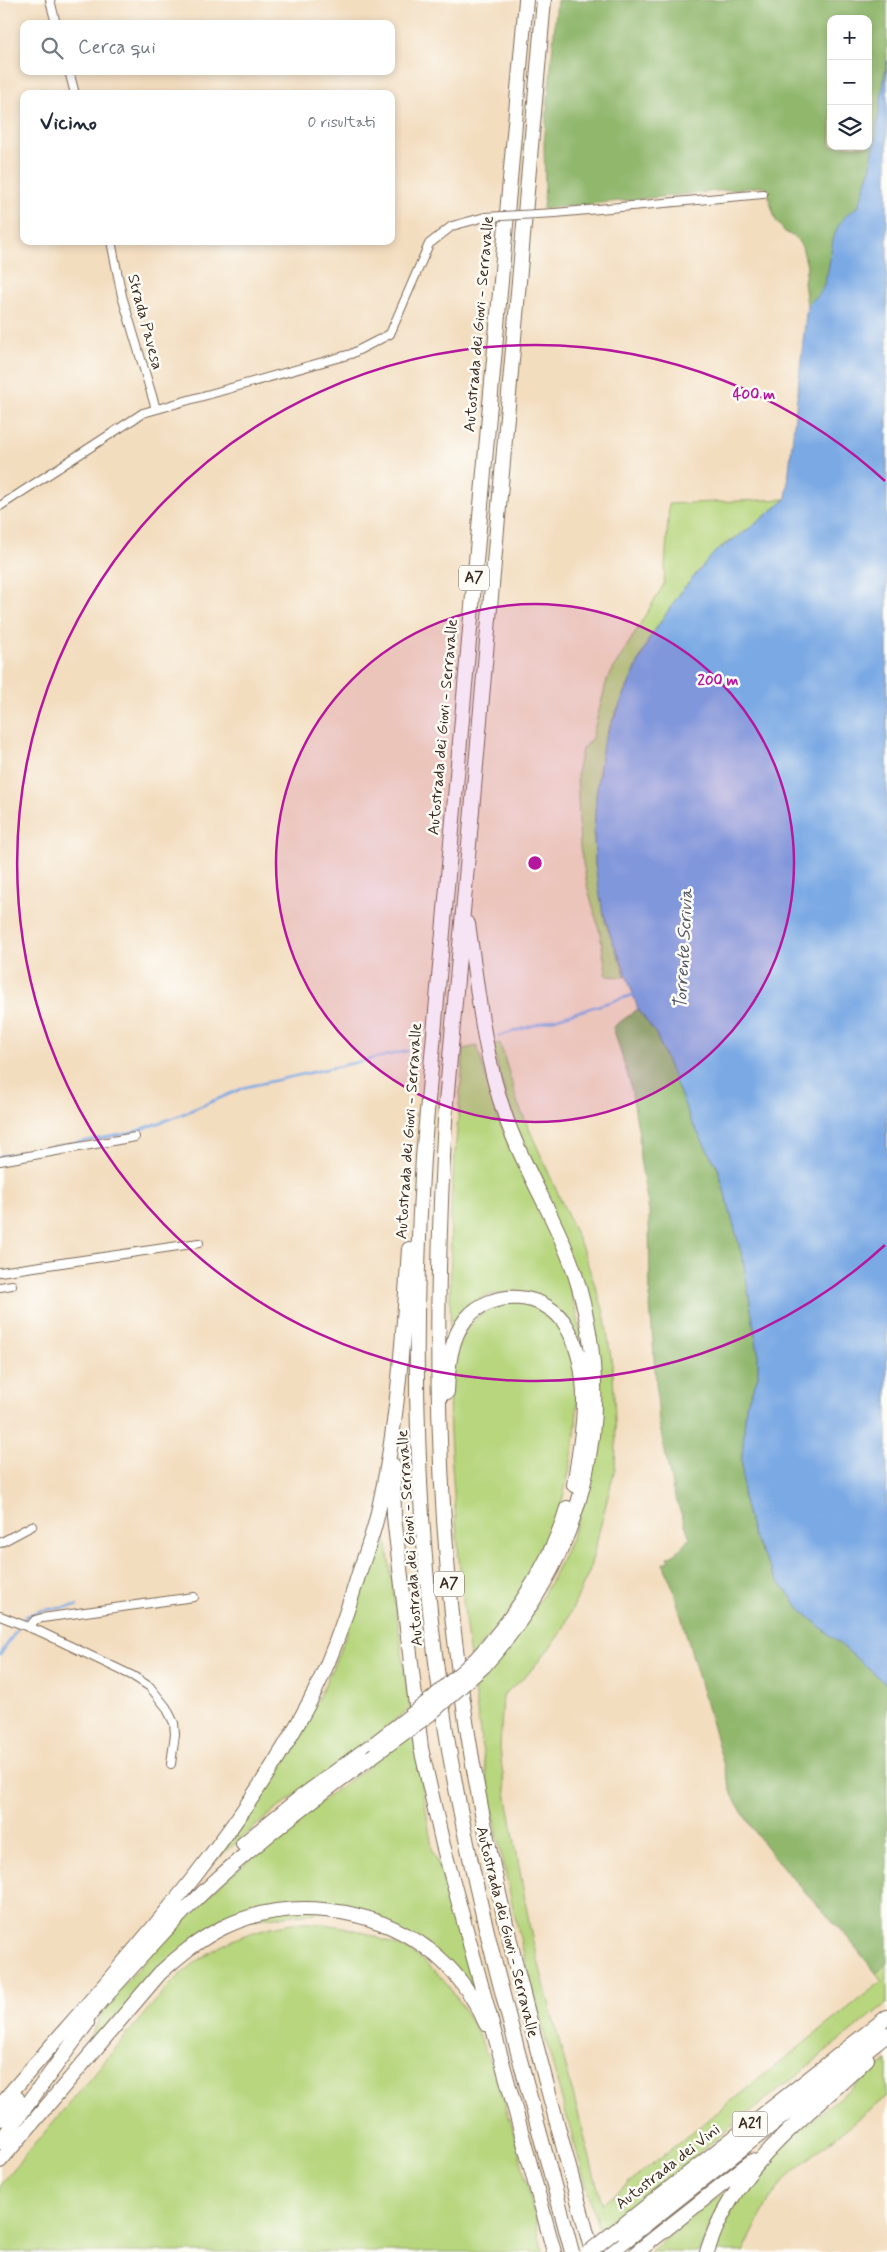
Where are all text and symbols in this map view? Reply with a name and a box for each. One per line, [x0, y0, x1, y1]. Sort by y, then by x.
map controls [827, 15, 872, 150]
button: + [827, 15, 872, 60]
search box [20, 20, 395, 75]
icon: search [38, 34, 66, 62]
text: Cerca qui [78, 35, 156, 60]
button: − [827, 60, 872, 105]
button: layers [827, 105, 872, 150]
text: Vicino [40, 109, 97, 137]
text: 0 risultati [308, 112, 375, 133]
street label: Autostrada dei Giovi - Serravalle [459, 215, 499, 433]
street label: Strada Pavesa [122, 272, 168, 372]
text: 400 m [733, 385, 775, 405]
road number: A7 [459, 566, 489, 590]
street label: Autostrada dei Giovi - Serravalle [423, 618, 463, 836]
text: 200 m [698, 671, 739, 691]
centre of rings [526, 854, 544, 872]
water label: Torrente Scrivia [669, 887, 699, 1010]
street label: Autostrada dei Giovi - Serravalle [391, 1022, 427, 1240]
street label: Autostrada dei Giovi - Serravalle [392, 1429, 428, 1647]
road number: A7 [434, 1572, 464, 1596]
street label: Autostrada dei Giovi - Serravalle [471, 1824, 543, 2040]
road number: A21 [732, 2112, 768, 2136]
street label: Autostrada dei Vini [611, 2120, 725, 2214]

